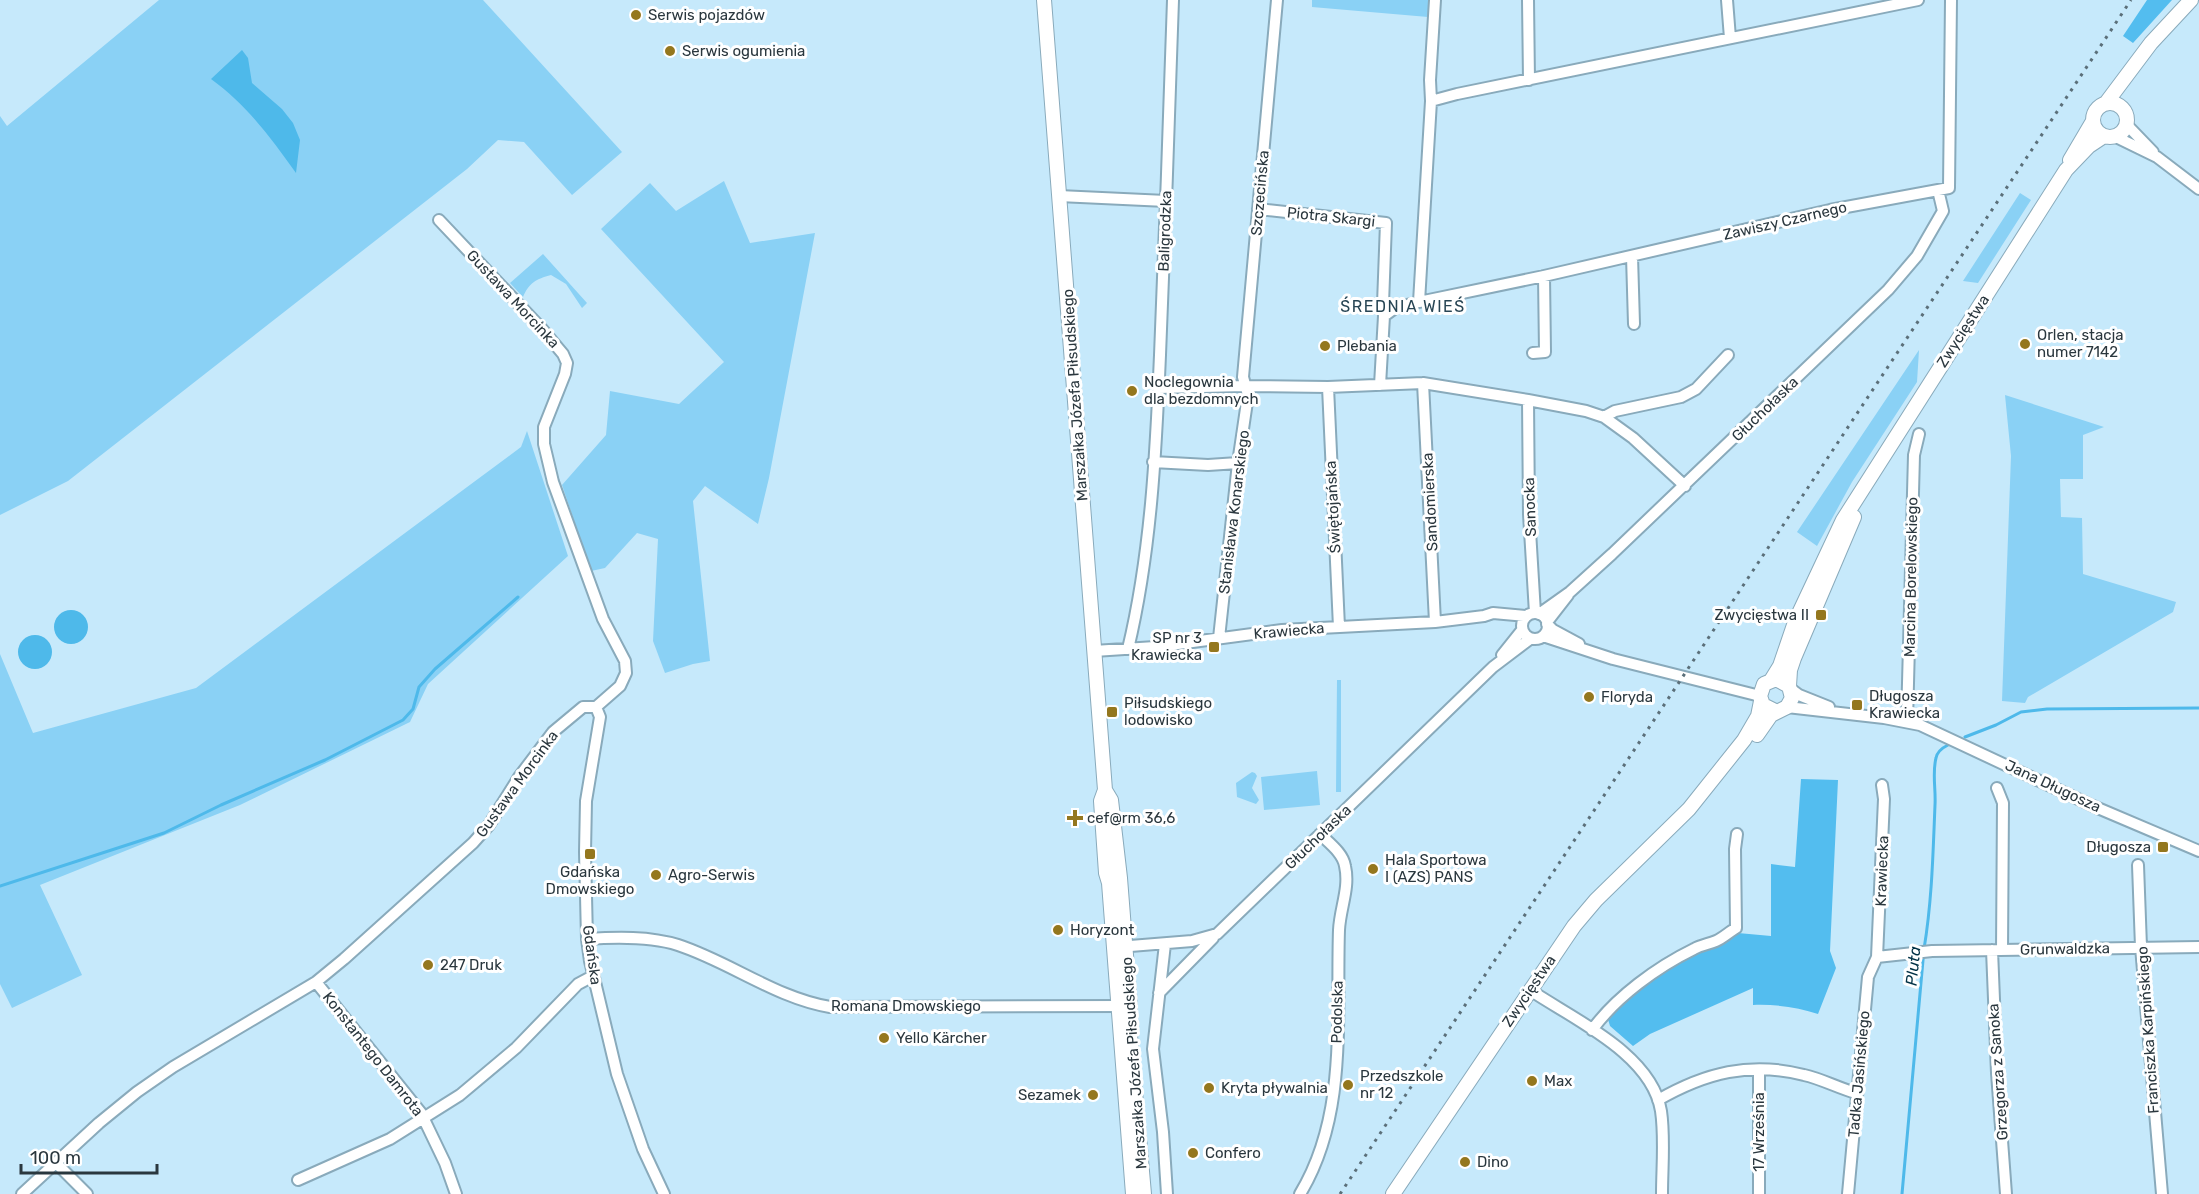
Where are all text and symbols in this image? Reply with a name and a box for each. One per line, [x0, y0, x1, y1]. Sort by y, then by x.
place label: Serwis pojazdów [648, 6, 765, 24]
marker: Serwis pojazdów [629, 8, 643, 22]
place label: Serwis ogumienia [682, 42, 805, 60]
marker: Serwis ogumienia [663, 44, 677, 58]
street label: Szczecińska [1247, 150, 1273, 236]
street label: Baligrodzka [1155, 190, 1175, 272]
street label: Zawiszy Czarnego [1721, 198, 1849, 244]
street label: Piotra Skargi [1286, 203, 1376, 231]
street label: Gustawa Morcinka [463, 246, 563, 352]
street label: Marszałka Józefa Piłsudskiego [1059, 288, 1091, 502]
street label: Zwycięstwa [1933, 291, 1993, 371]
district label: ŚREDNIA WIEŚ [1340, 296, 1466, 316]
place label: Orlen, stacja numer 7142 [2037, 326, 2124, 361]
place label: Plebania [1337, 337, 1397, 355]
marker: Orlen, stacja numer 7142 [2018, 337, 2032, 351]
marker: Plebania [1318, 339, 1332, 353]
place label: Noclegownia dla bezdomnych [1144, 373, 1259, 408]
street label: Głuchołaska [1728, 373, 1802, 445]
marker: Noclegownia dla bezdomnych [1125, 384, 1139, 398]
street label: Stanisława Konarskiego [1215, 429, 1253, 595]
street label: Sandomierska [1418, 452, 1442, 552]
street label: Świętojańska [1322, 460, 1344, 554]
street label: Sanocka [1520, 477, 1540, 537]
street label: Marcina Borelowskiego [1901, 497, 1921, 657]
place label: Zwycięstwa II [1714, 606, 1809, 624]
marker: Zwycięstwa II [1814, 608, 1828, 622]
street label: Krawiecka [1253, 619, 1325, 643]
place label: SP nr 3 Krawiecka [1131, 629, 1202, 664]
marker: SP nr 3 Krawiecka [1207, 640, 1221, 654]
place label: Długosza Krawiecka [1869, 687, 1940, 722]
place label: Floryda [1601, 688, 1653, 706]
marker: Floryda [1582, 690, 1596, 704]
place label: Piłsudskiego lodowisko [1124, 694, 1212, 729]
marker: Długosza Krawiecka [1850, 698, 1864, 712]
marker: Piłsudskiego lodowisko [1105, 705, 1119, 719]
street label: Gustawa Morcinka [472, 727, 562, 841]
street label: Jana Długosza [2002, 756, 2104, 816]
street label: Głuchołaska [1281, 801, 1355, 873]
place label: cef@rm 36,6 [1087, 809, 1175, 827]
marker: cef@rm 36,6 [1068, 811, 1082, 825]
street label: Krawiecka [1872, 835, 1892, 907]
place label: Długosza [2086, 838, 2151, 856]
marker: Długosza [2156, 840, 2170, 854]
marker: Gdańska Dmowskiego [583, 847, 597, 861]
place label: Hala Sportowa I (AZS) PANS [1385, 851, 1487, 886]
marker: Hala Sportowa I (AZS) PANS [1366, 862, 1380, 876]
place label: Gdańska Dmowskiego [546, 863, 634, 898]
place label: Agro-Serwis [668, 866, 755, 884]
marker: Agro-Serwis [649, 868, 663, 882]
place label: Horyzont [1070, 921, 1134, 939]
marker: Horyzont [1051, 923, 1065, 937]
street label: Gdańska [579, 924, 605, 986]
street label: Grunwaldzka [2020, 939, 2110, 959]
water label: Pluta [1901, 945, 1925, 987]
street label: Franciszka Karpińskiego [2133, 946, 2163, 1114]
street label: Zwycięstwa [1498, 952, 1560, 1030]
place label: 247 Druk [440, 956, 502, 974]
street label: Marszałka Józefa Piłsudskiego [1118, 956, 1150, 1170]
marker: 247 Druk [421, 958, 435, 972]
street label: Podolska [1327, 980, 1347, 1044]
street label: Konstantego Damrota [319, 988, 427, 1120]
street label: Romana Dmowskiego [831, 997, 981, 1015]
street label: Grzegorza z Sanoka [1984, 1003, 2012, 1141]
street label: Tadka Jasińskiego [1844, 1010, 1874, 1138]
place label: Yello Kärcher [896, 1029, 987, 1047]
marker: Yello Kärcher [877, 1031, 891, 1045]
place label: Przedszkole nr 12 [1360, 1067, 1444, 1102]
place label: Max [1544, 1072, 1572, 1090]
marker: Max [1525, 1074, 1539, 1088]
marker: Przedszkole nr 12 [1341, 1078, 1355, 1092]
place label: Kryta pływalnia [1221, 1079, 1328, 1097]
marker: Kryta pływalnia [1202, 1081, 1216, 1095]
place label: Sezamek [1018, 1086, 1081, 1104]
marker: Sezamek [1086, 1088, 1100, 1102]
street label: 17 Września [1750, 1092, 1768, 1172]
scale bar [21, 1137, 158, 1175]
place label: Confero [1205, 1144, 1261, 1162]
marker: Confero [1186, 1146, 1200, 1160]
text: 100 m [30, 1147, 81, 1169]
place label: Dino [1477, 1153, 1509, 1171]
marker: Dino [1458, 1155, 1472, 1169]

